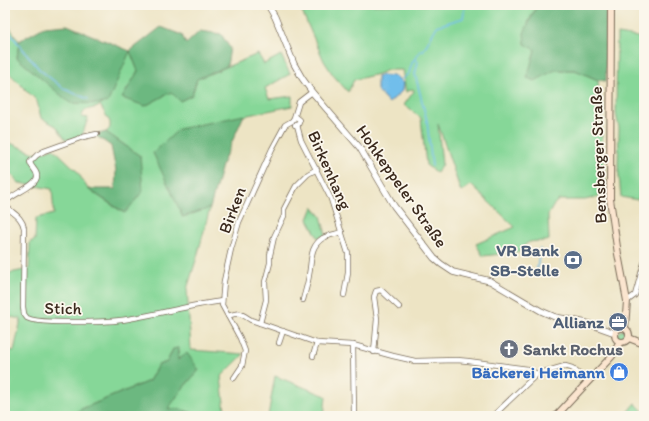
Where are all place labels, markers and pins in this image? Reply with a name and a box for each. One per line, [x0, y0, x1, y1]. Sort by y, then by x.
place label: VR Bank SB-Stelle [490, 240, 559, 280]
bank icon: VR Bank SB-Stelle [562, 249, 584, 271]
office icon: Allianz [607, 311, 629, 333]
place label: Allianz [552, 312, 604, 332]
church icon: Sankt Rochus [498, 338, 520, 360]
place label: Sankt Rochus [523, 339, 623, 359]
shop icon: Bäckerei Heimann [608, 361, 630, 383]
place label: Bäckerei Heimann [471, 362, 605, 382]

